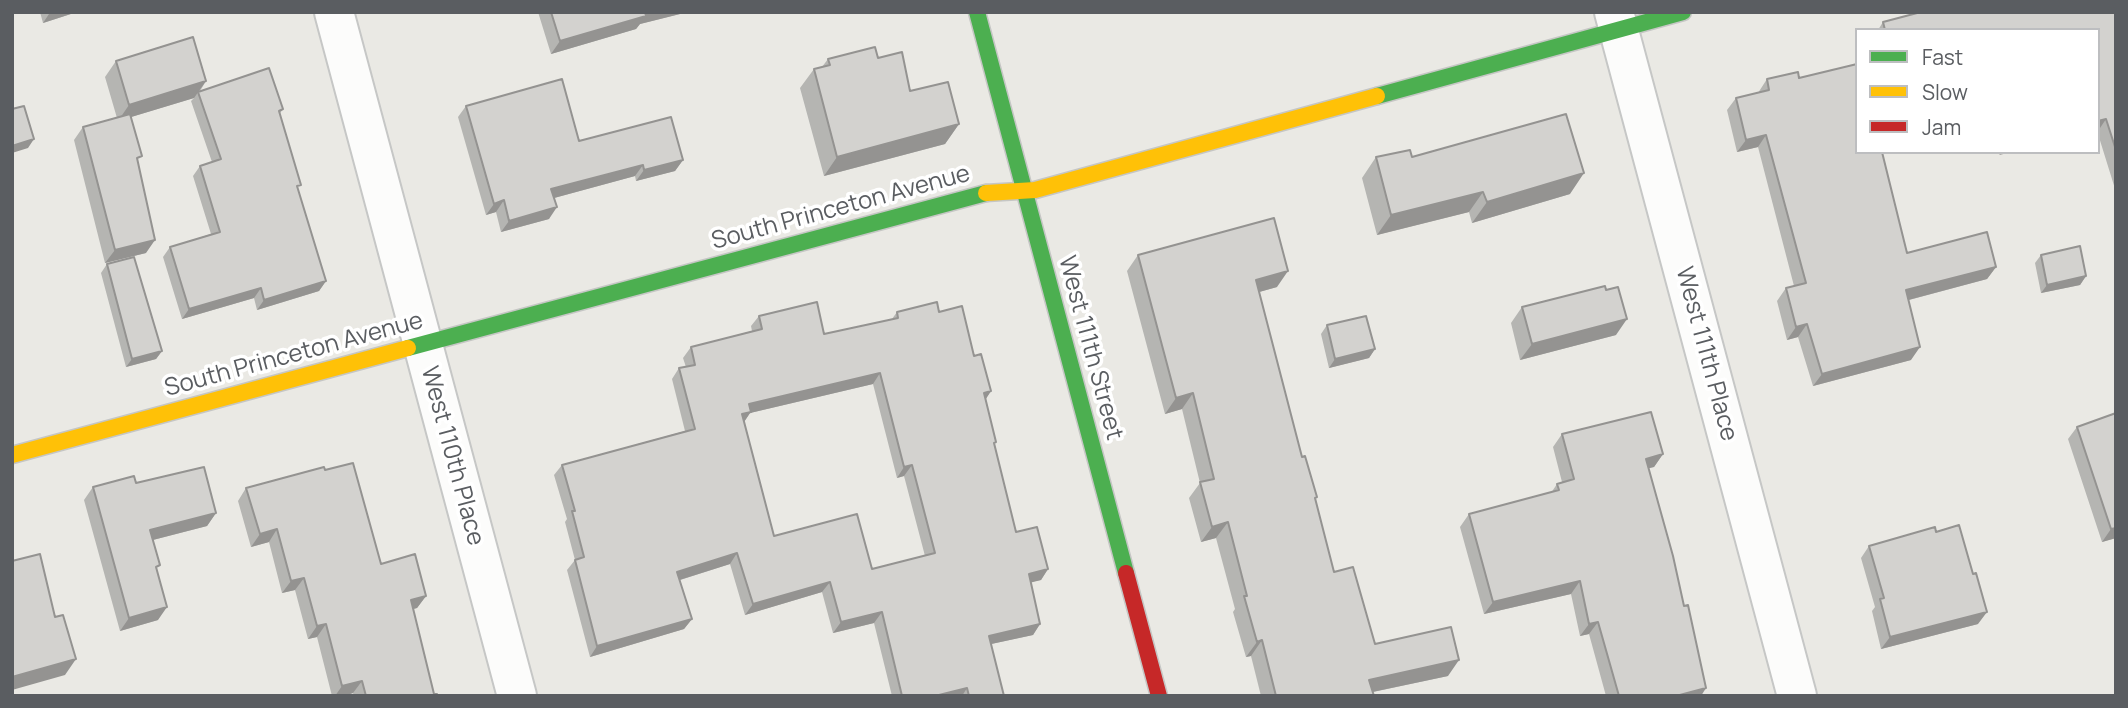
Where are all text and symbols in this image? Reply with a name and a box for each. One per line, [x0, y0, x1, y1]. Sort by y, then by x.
legend [1855, 28, 2100, 154]
text: Fast [1922, 43, 1963, 71]
text: Slow [1922, 78, 1968, 106]
text: Jam [1922, 113, 1961, 141]
street label: South Princeton Avenue [709, 160, 973, 256]
street label: West 111th Street [1052, 253, 1128, 443]
street label: West 111th Place [1669, 264, 1743, 444]
street label: South Princeton Avenue [162, 307, 426, 403]
street label: West 110th Place [414, 363, 490, 549]

